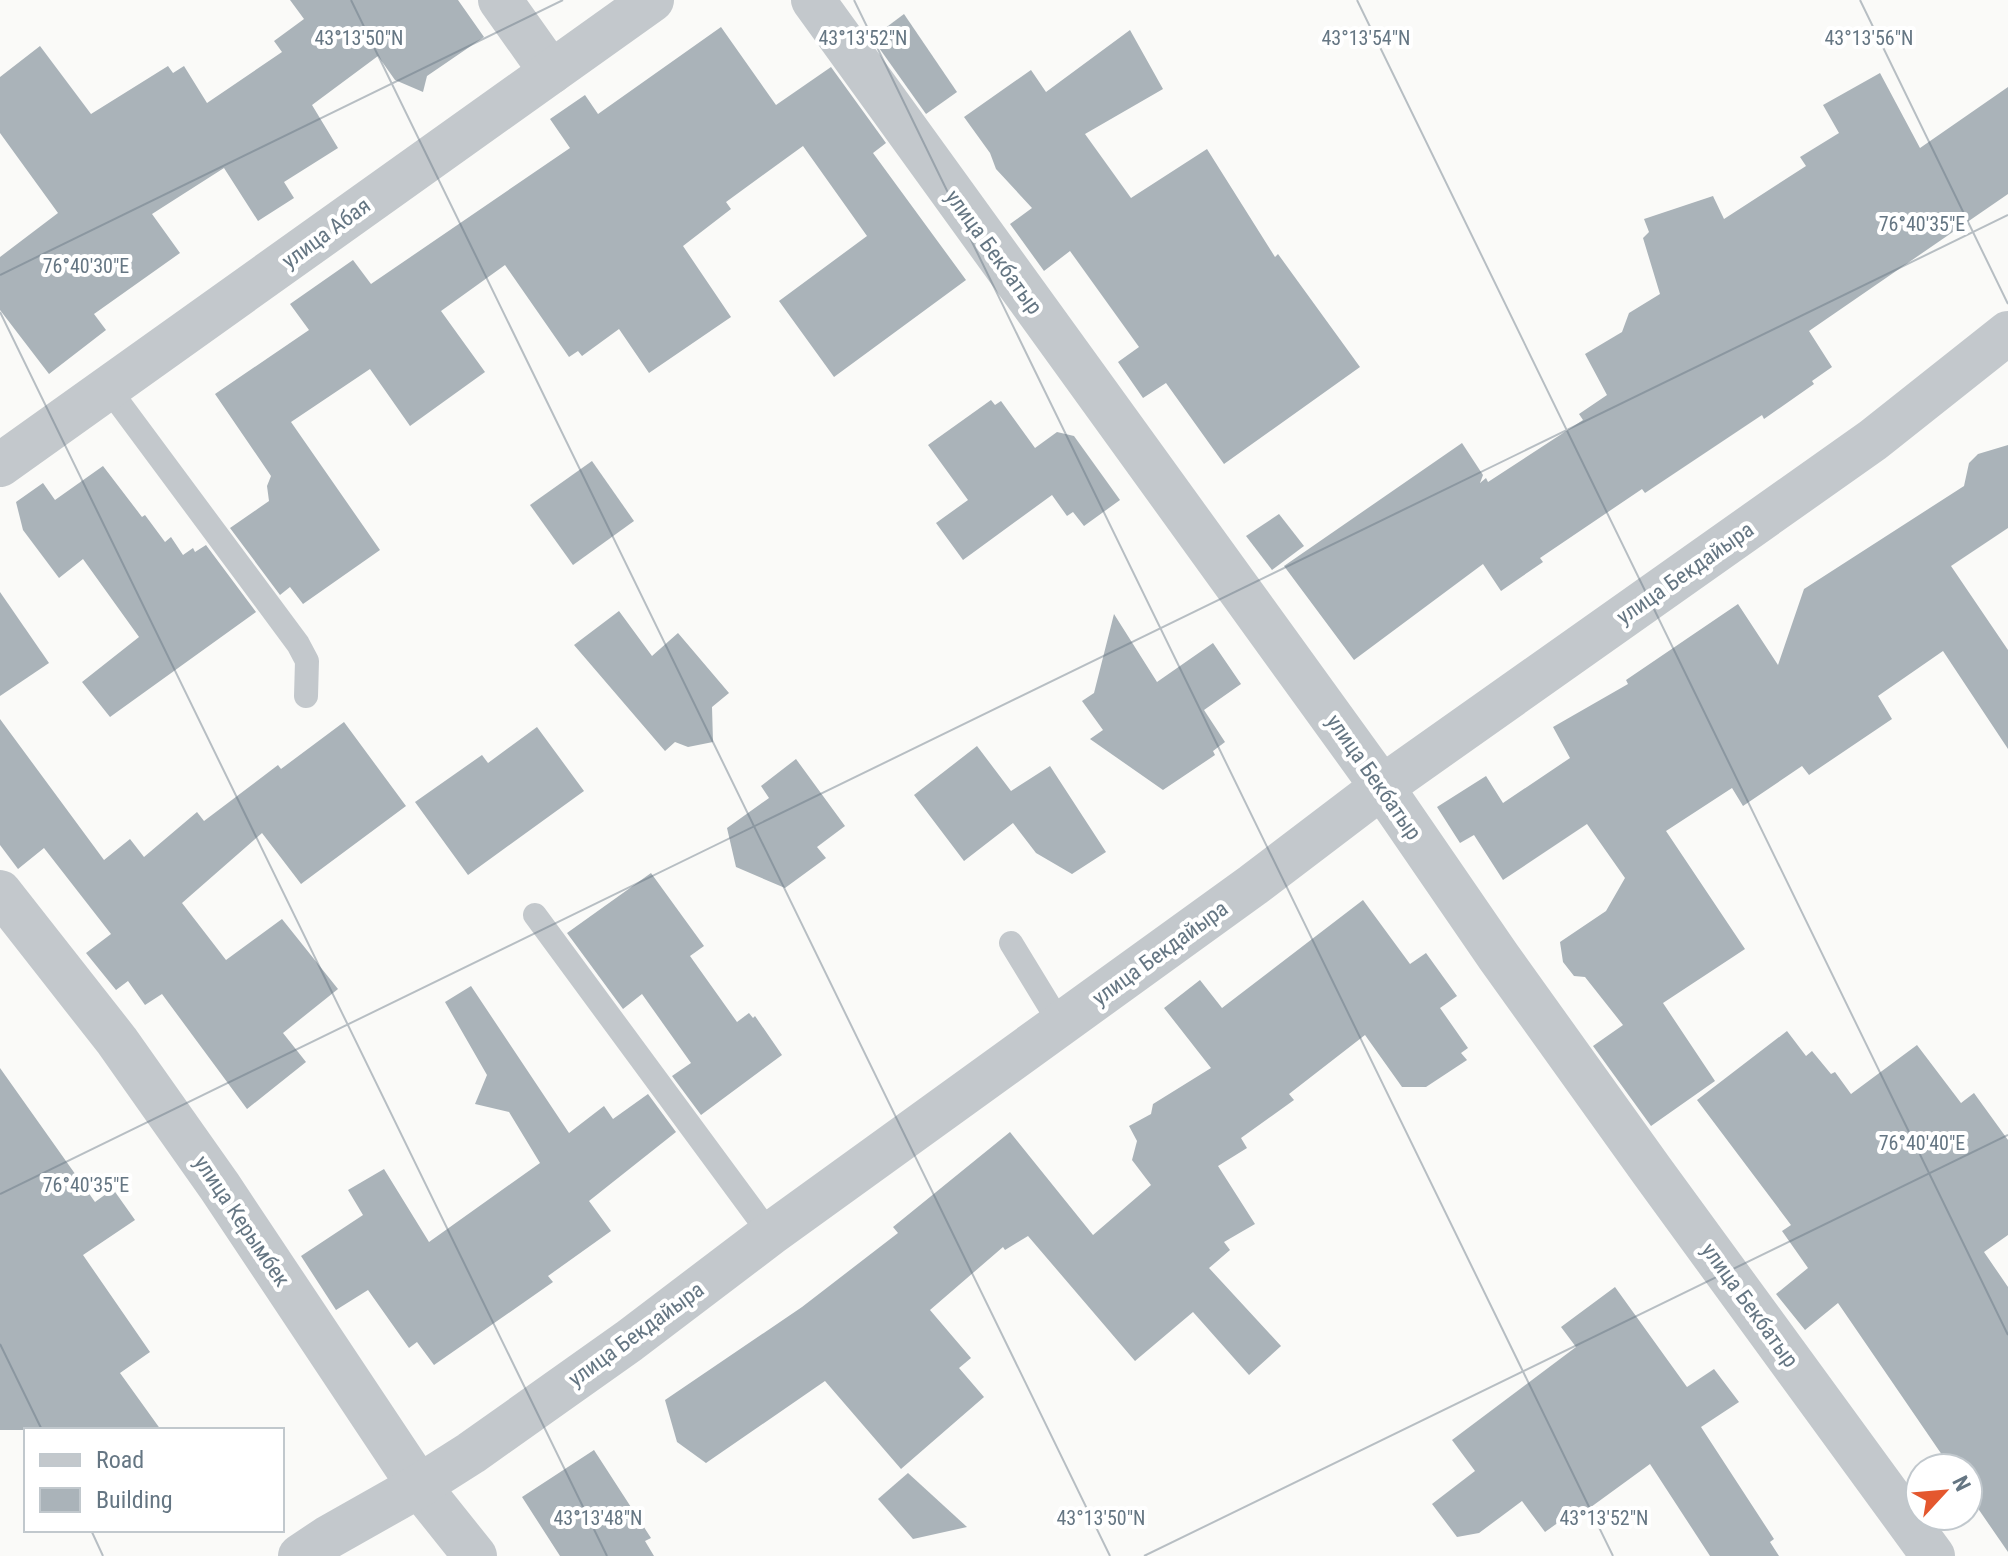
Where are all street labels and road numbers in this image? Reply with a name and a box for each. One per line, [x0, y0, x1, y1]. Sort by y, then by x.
street label: улица Бекбатыр [941, 185, 1047, 319]
street label: улица Абая [277, 193, 375, 273]
street label: улица Бекдайыра [1612, 517, 1758, 629]
street label: улица Бекбатыр [1321, 709, 1427, 845]
street label: улица Бекдайыра [1087, 896, 1233, 1010]
street label: улица Керымбек [189, 1151, 295, 1291]
street label: улица Бекбатыр [1697, 1238, 1803, 1372]
street label: улица Бекдайыра [563, 1277, 709, 1391]

